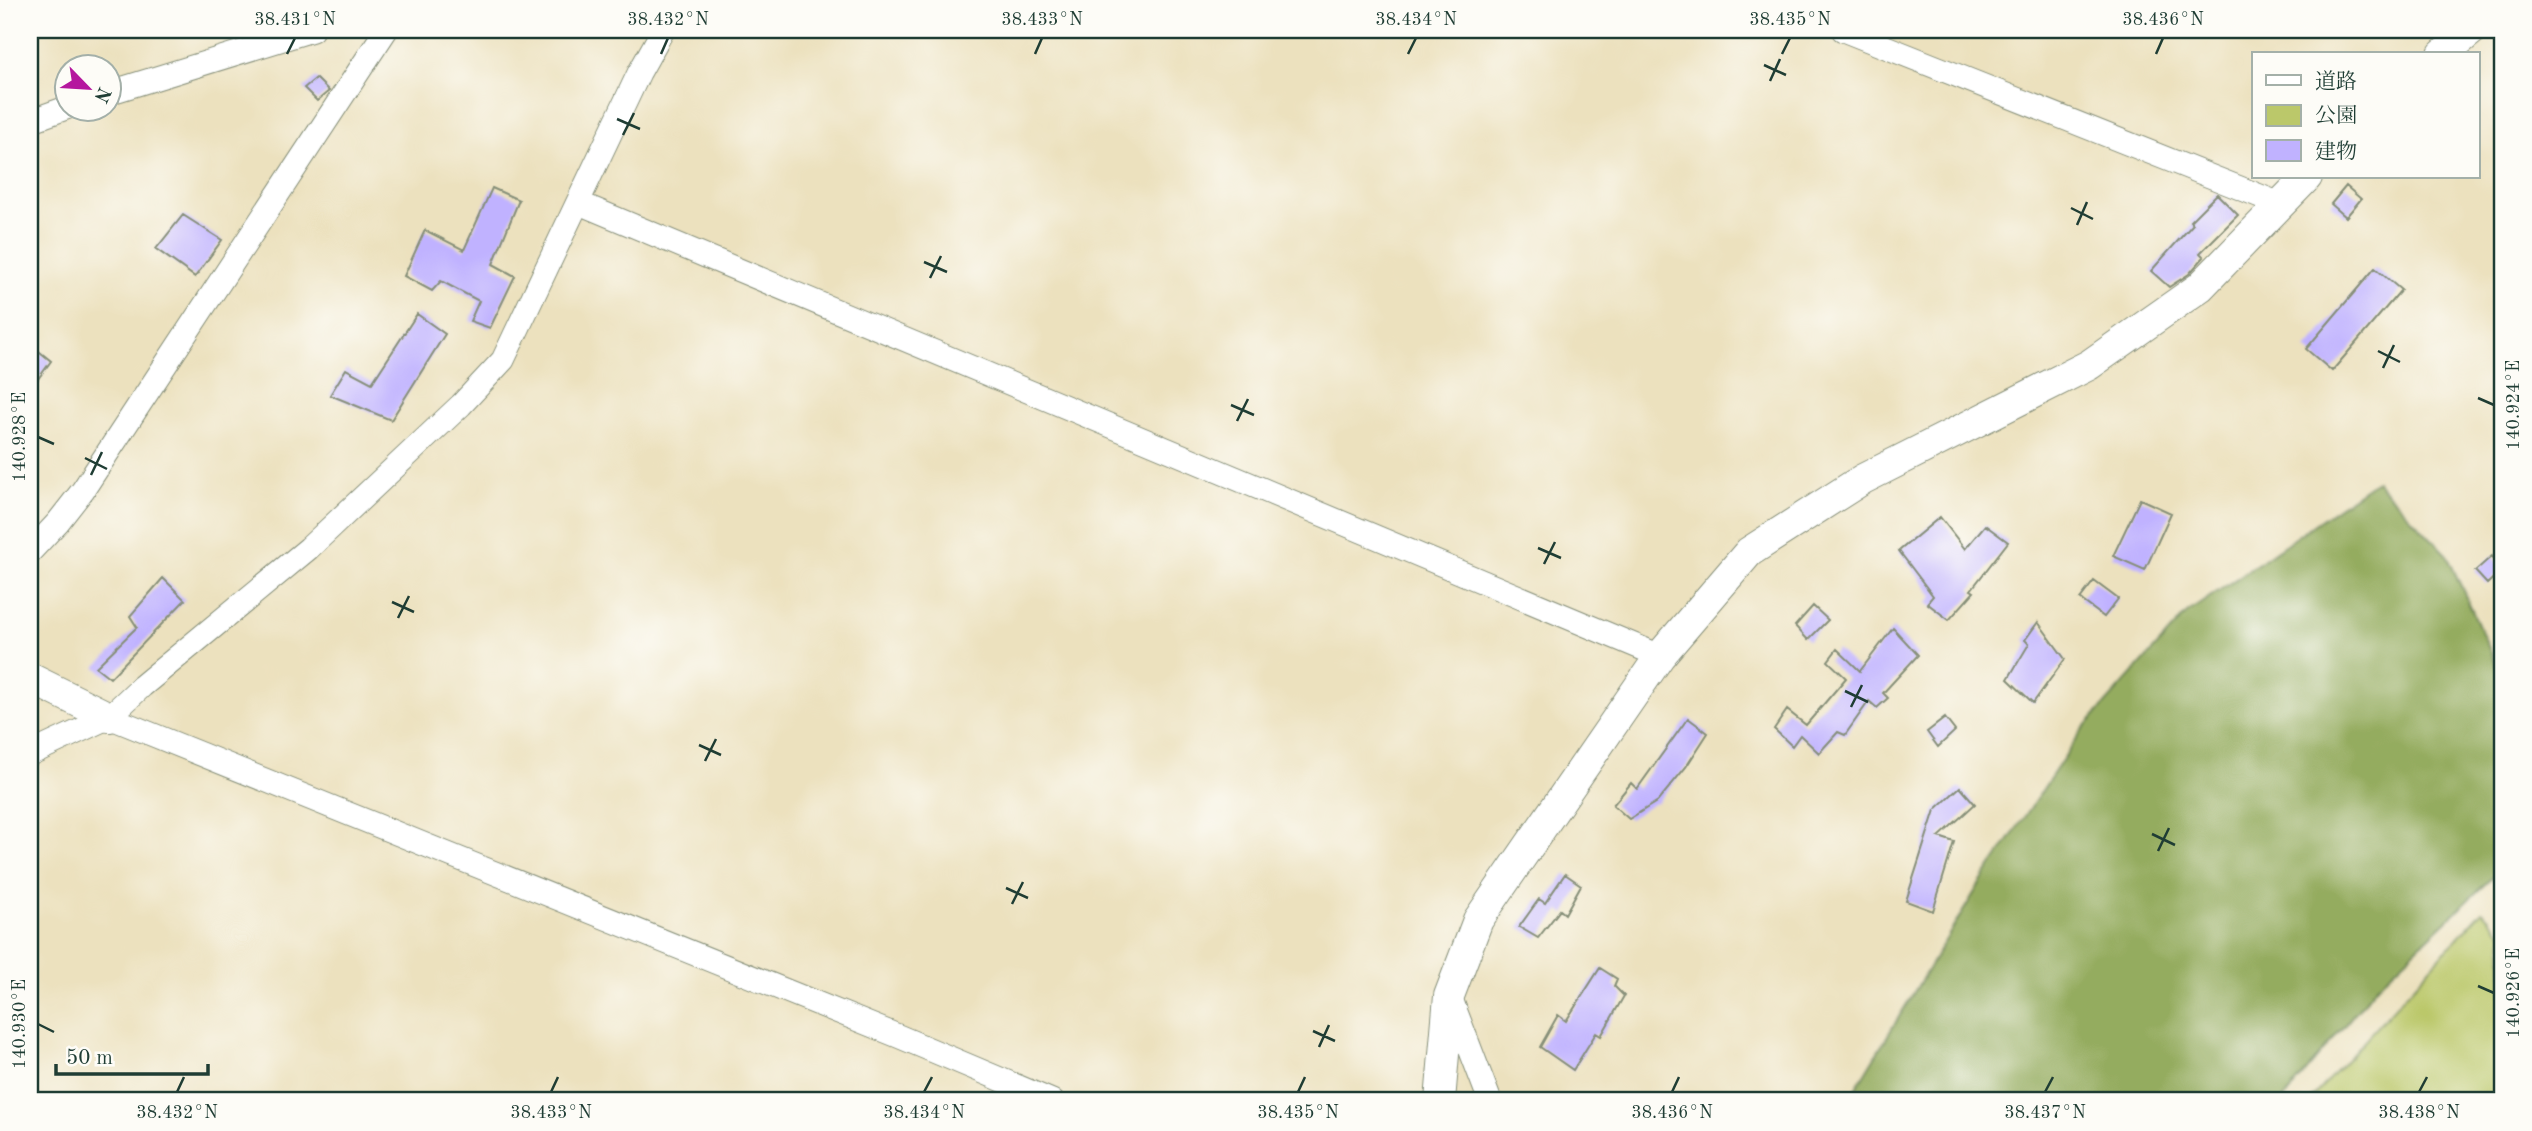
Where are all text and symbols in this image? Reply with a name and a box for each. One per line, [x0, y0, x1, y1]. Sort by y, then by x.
text: 38.431°N [254, 11, 336, 29]
text: 38.432°N [627, 11, 709, 29]
text: 38.433°N [1001, 11, 1083, 29]
text: 38.434°N [1375, 11, 1457, 29]
text: 38.435°N [1749, 11, 1831, 29]
text: 38.436°N [2122, 11, 2204, 29]
north arrow [52, 52, 122, 122]
legend [2252, 52, 2480, 178]
text: 道路 [2315, 70, 2357, 93]
text: N [89, 84, 113, 105]
text: 公園 [2315, 104, 2357, 127]
text: 建物 [2315, 140, 2357, 163]
text: 140.924°E [2505, 360, 2523, 450]
text: 140.928°E [11, 392, 29, 482]
text: 140.926°E [2505, 948, 2523, 1038]
text: 140.930°E [11, 979, 29, 1069]
scale bar [56, 1033, 208, 1077]
text: 50 m [66, 1048, 113, 1069]
text: 38.432°N [136, 1104, 218, 1122]
text: 38.433°N [510, 1104, 592, 1122]
text: 38.434°N [883, 1104, 965, 1122]
text: 38.435°N [1257, 1104, 1339, 1122]
text: 38.436°N [1631, 1104, 1713, 1122]
text: 38.437°N [2004, 1104, 2086, 1122]
text: 38.438°N [2378, 1104, 2460, 1122]

